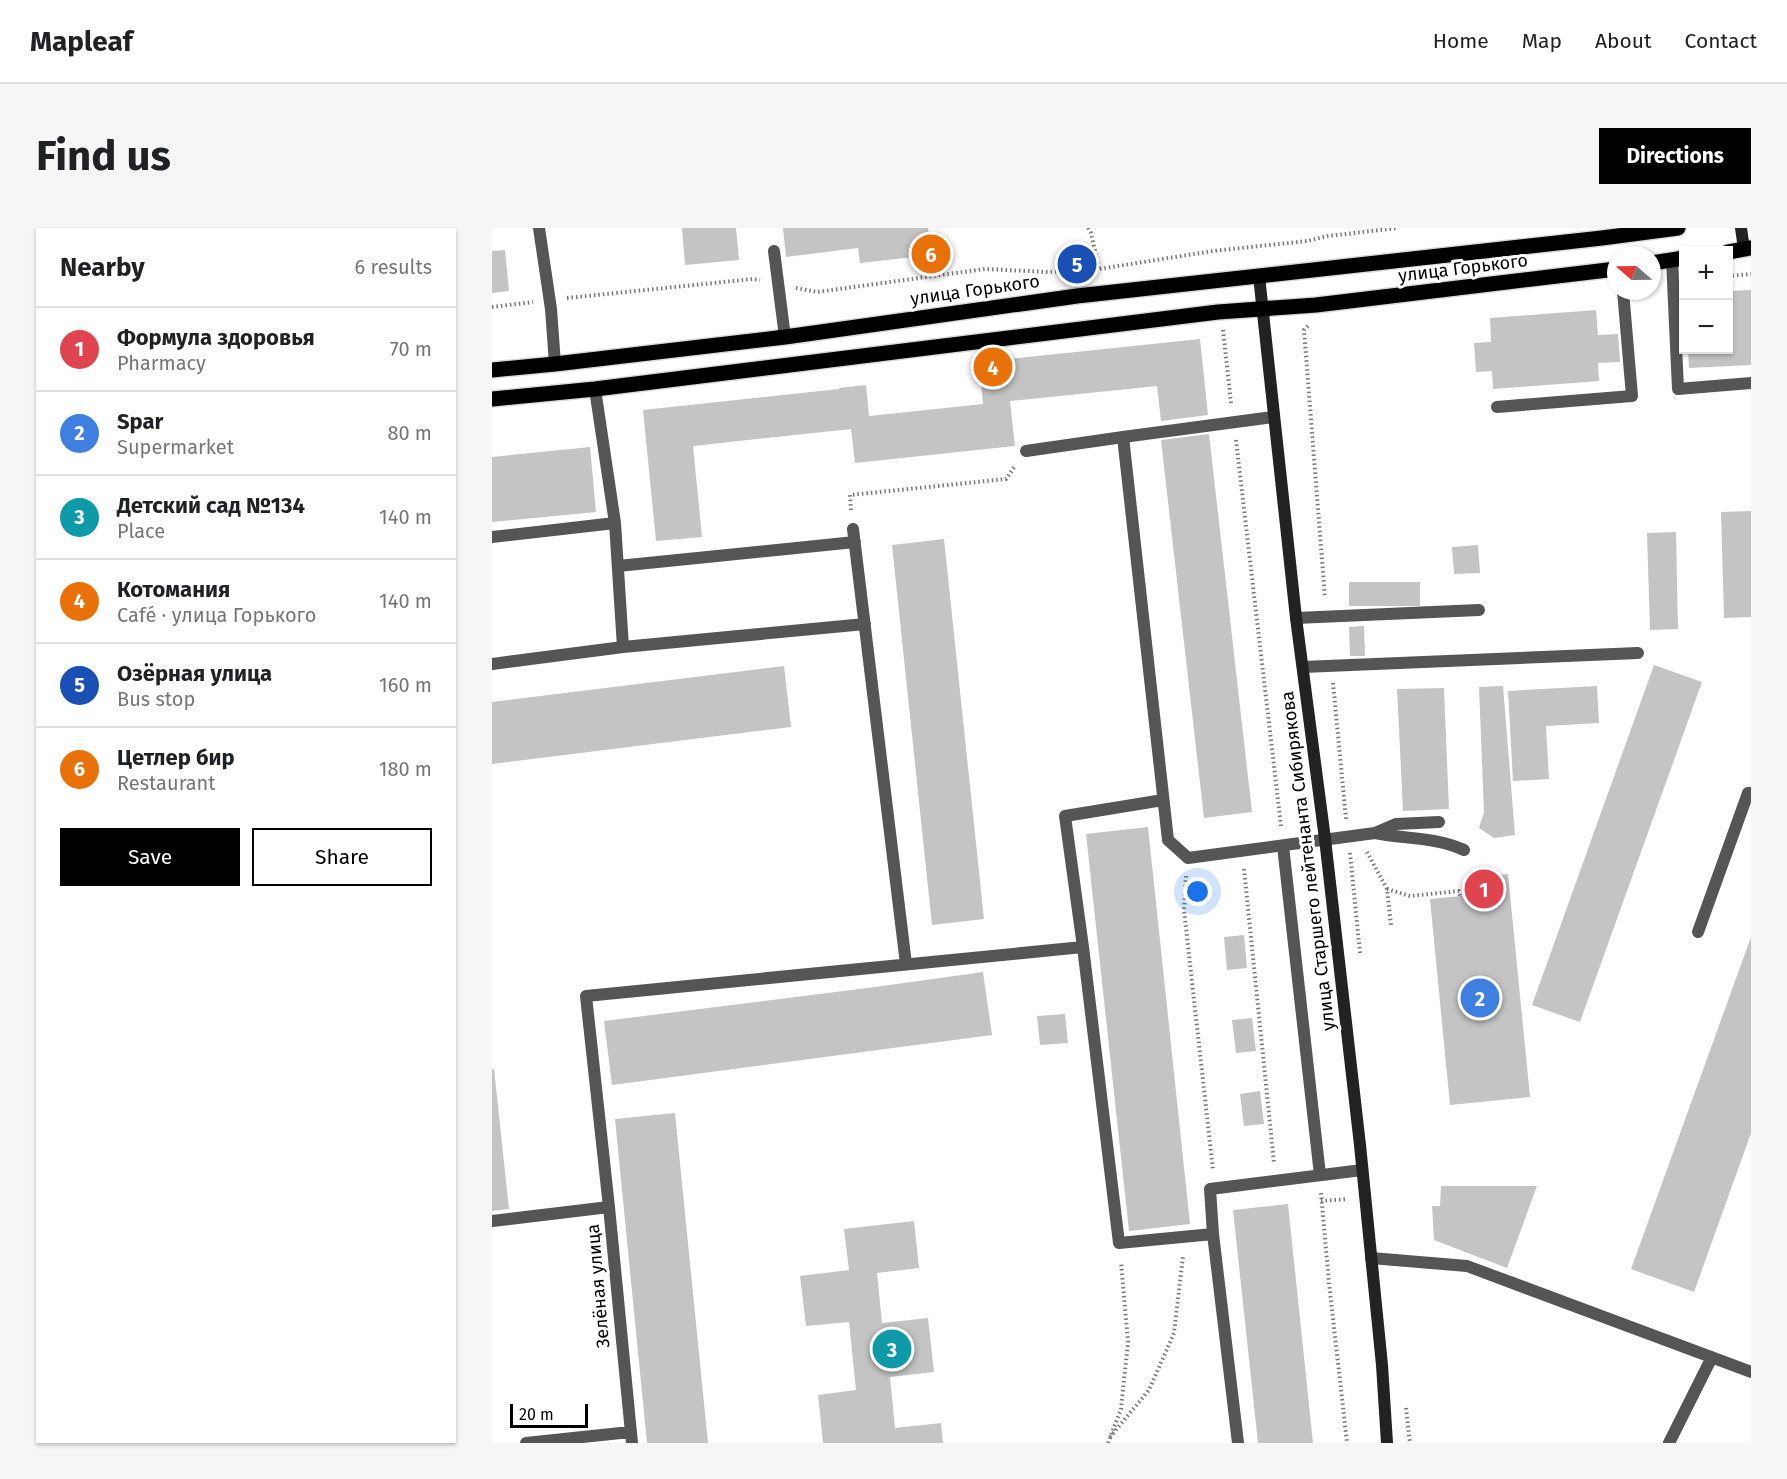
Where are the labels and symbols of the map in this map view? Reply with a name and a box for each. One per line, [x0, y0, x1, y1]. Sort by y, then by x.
pin: 6 [912, 231, 950, 276]
pin: 5 [1058, 242, 1096, 286]
north arrow [1607, 246, 1661, 300]
street label: улица Горького [1397, 249, 1529, 287]
street label: улица Горького [909, 270, 1041, 310]
pin: 4 [974, 344, 1012, 390]
street label: улица Старшего лейтенанта Сибирякова [1276, 690, 1340, 1032]
pin: 1 [1464, 866, 1504, 912]
your location [1183, 877, 1212, 906]
pin: 2 [1460, 976, 1500, 1020]
street label: Зелёная улица [582, 1223, 614, 1349]
pin: 3 [872, 1326, 912, 1372]
scale bar [510, 1401, 588, 1428]

